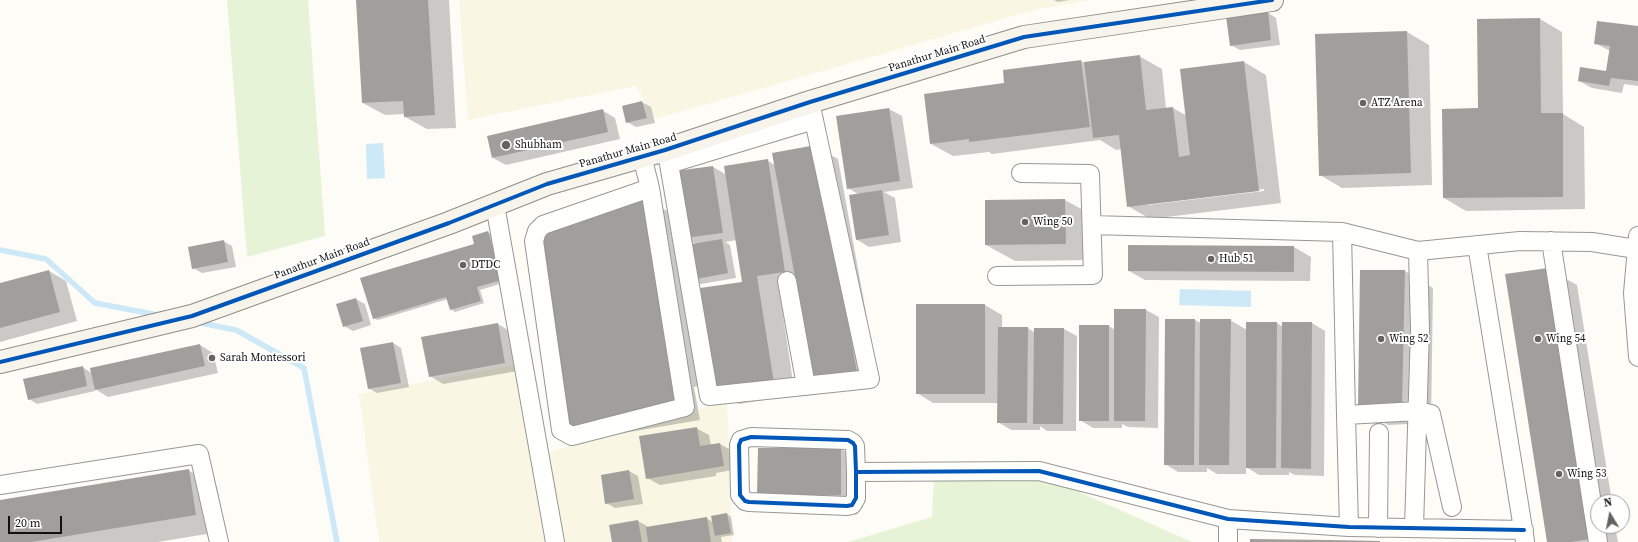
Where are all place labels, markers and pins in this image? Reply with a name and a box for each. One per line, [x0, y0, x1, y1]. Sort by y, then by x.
place label: ATZ Arena [1371, 96, 1423, 110]
marker: ATZ Arena [1358, 98, 1368, 108]
place label: Shubham [515, 138, 562, 152]
marker: Shubham [500, 139, 512, 151]
place label: Wing 50 [1033, 215, 1073, 229]
marker: Wing 50 [1020, 217, 1030, 227]
place label: Hub 51 [1219, 252, 1254, 266]
marker: Hub 51 [1206, 254, 1216, 264]
place label: DTDC [471, 258, 500, 272]
marker: DTDC [458, 260, 468, 270]
place label: Wing 52 [1389, 332, 1429, 346]
place label: Wing 54 [1546, 332, 1586, 346]
marker: Wing 52 [1376, 334, 1386, 344]
marker: Wing 54 [1533, 334, 1543, 344]
place label: Sarah Montessori [220, 351, 306, 365]
marker: Sarah Montessori [207, 353, 217, 363]
place label: Wing 53 [1567, 467, 1607, 481]
marker: Wing 53 [1554, 469, 1564, 479]

